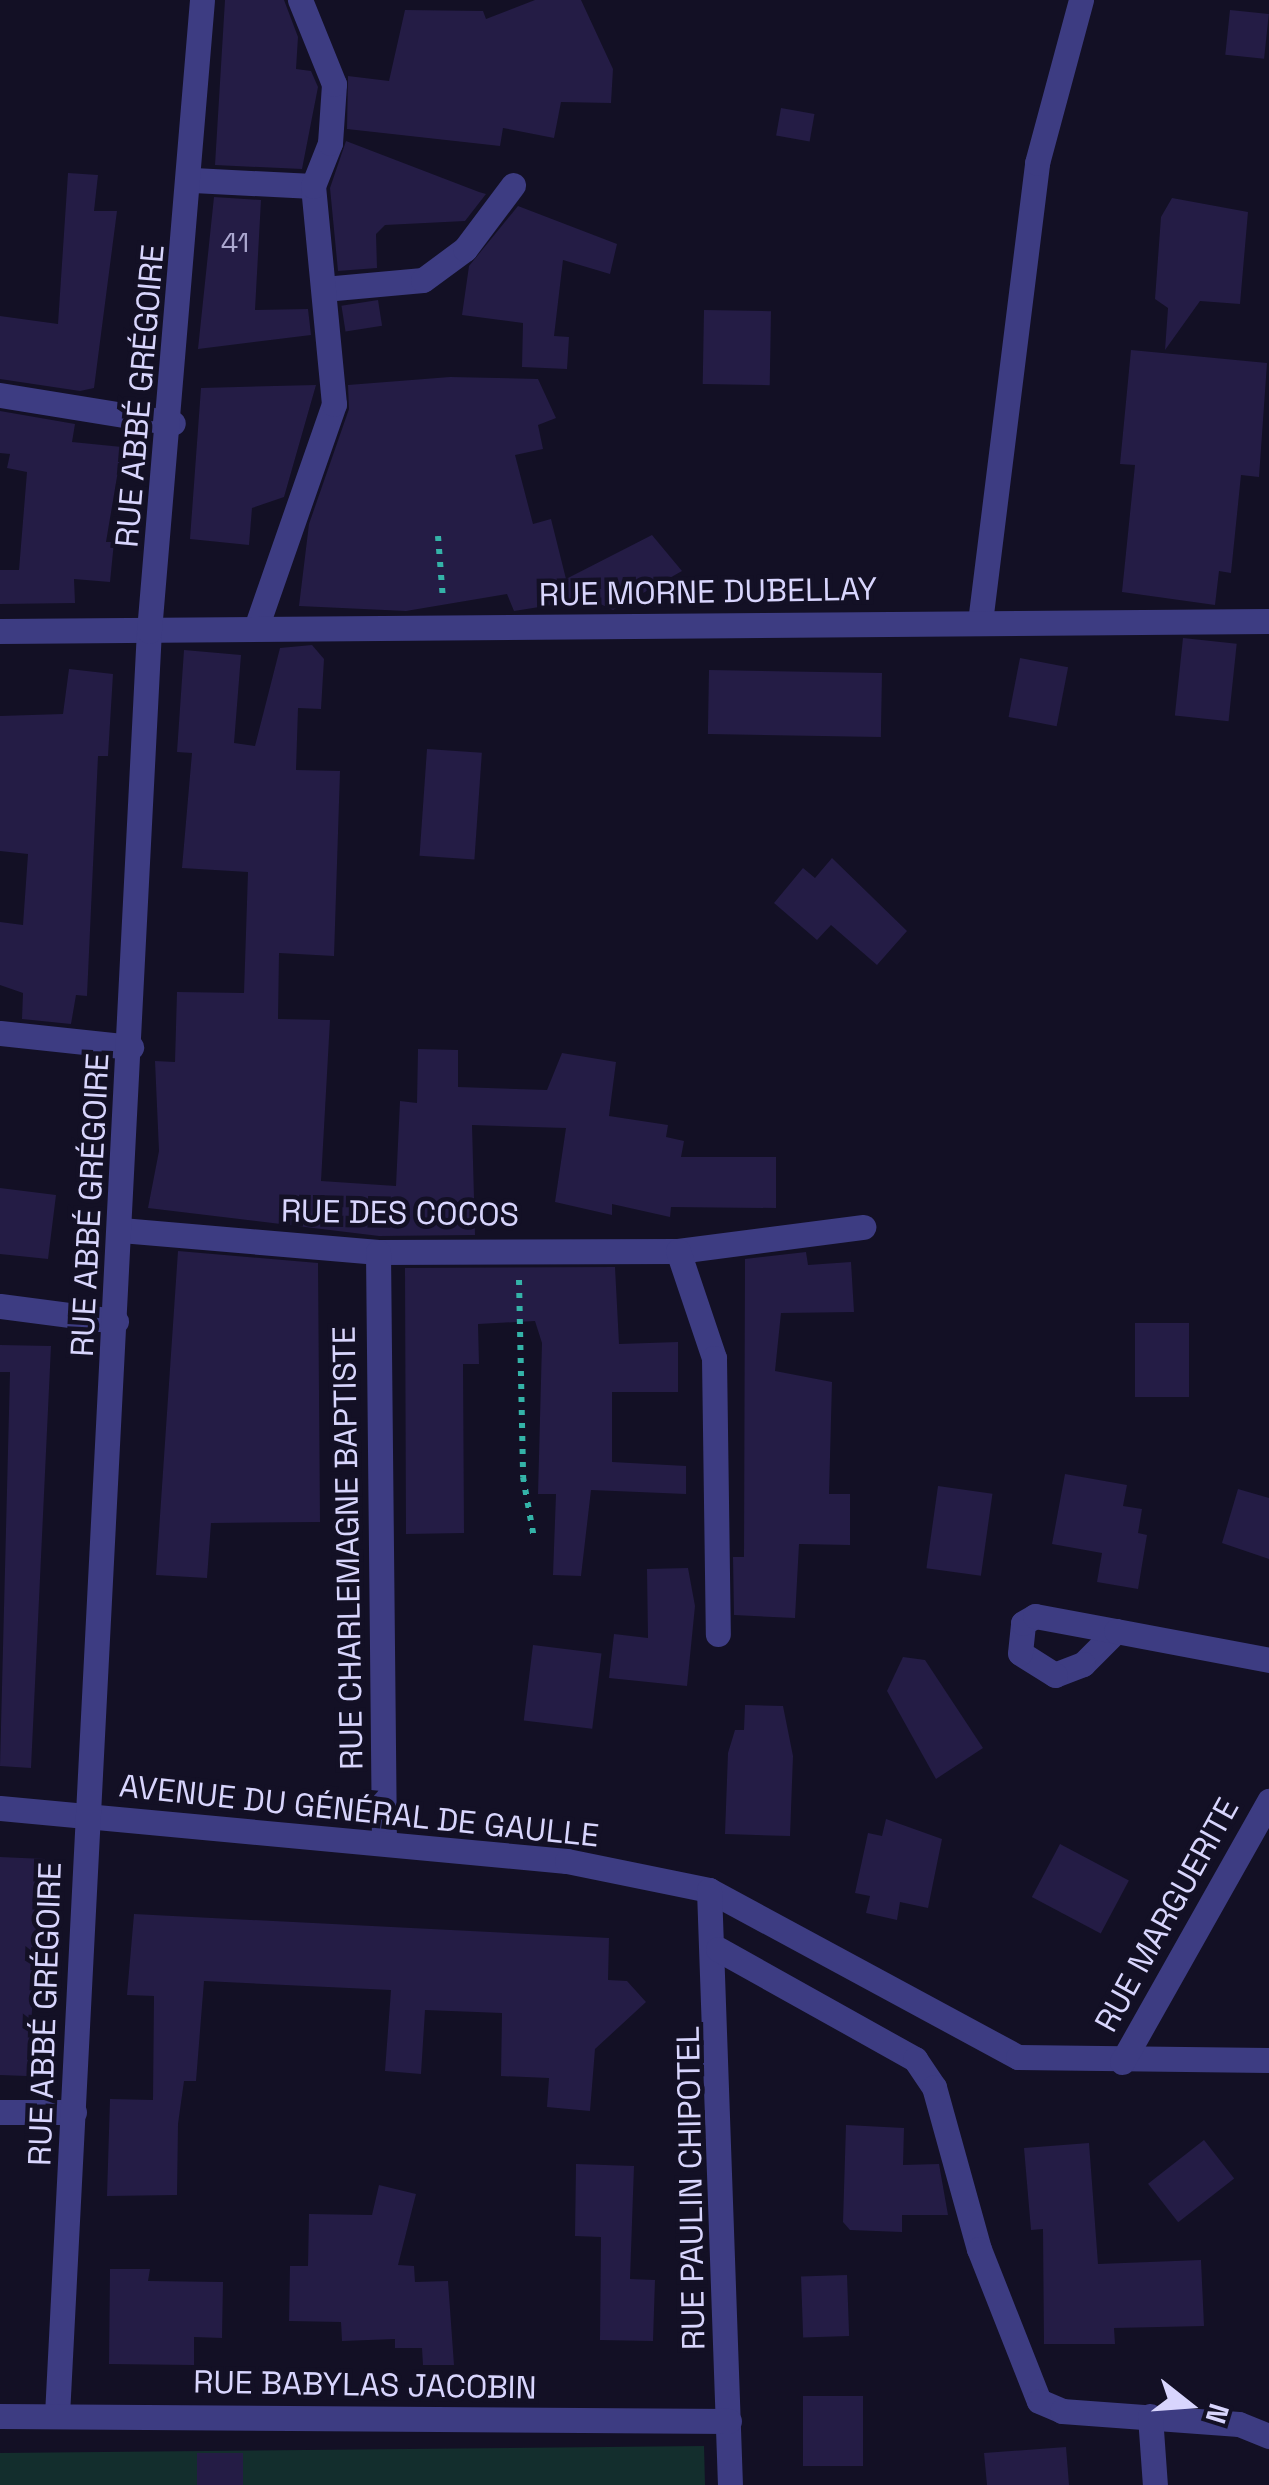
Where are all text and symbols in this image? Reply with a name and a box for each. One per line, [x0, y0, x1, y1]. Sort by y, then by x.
house number: 41 [221, 225, 249, 259]
street label: RUE ABBÉ GRÉGOIRE [108, 243, 172, 549]
street label: RUE MORNE DUBELLAY [538, 570, 878, 614]
street label: RUE ABBÉ GRÉGOIRE [63, 1052, 117, 1358]
street label: RUE DES COCOS [281, 1192, 519, 1234]
street label: RUE CHARLEMAGNE BAPTISTE [325, 1326, 371, 1770]
street label: AVENUE DU GÉNÉRAL DE GAULLE [117, 1767, 601, 1855]
street label: RUE MARGUERITE [1087, 1792, 1247, 2038]
street label: RUE ABBÉ GRÉGOIRE [21, 1861, 69, 2167]
street label: RUE PAULIN CHIPOTEL [669, 2026, 713, 2350]
north arrow [1139, 2355, 1239, 2455]
street label: RUE BABYLAS JACOBIN [193, 2363, 537, 2407]
text: N [1198, 2400, 1238, 2428]

